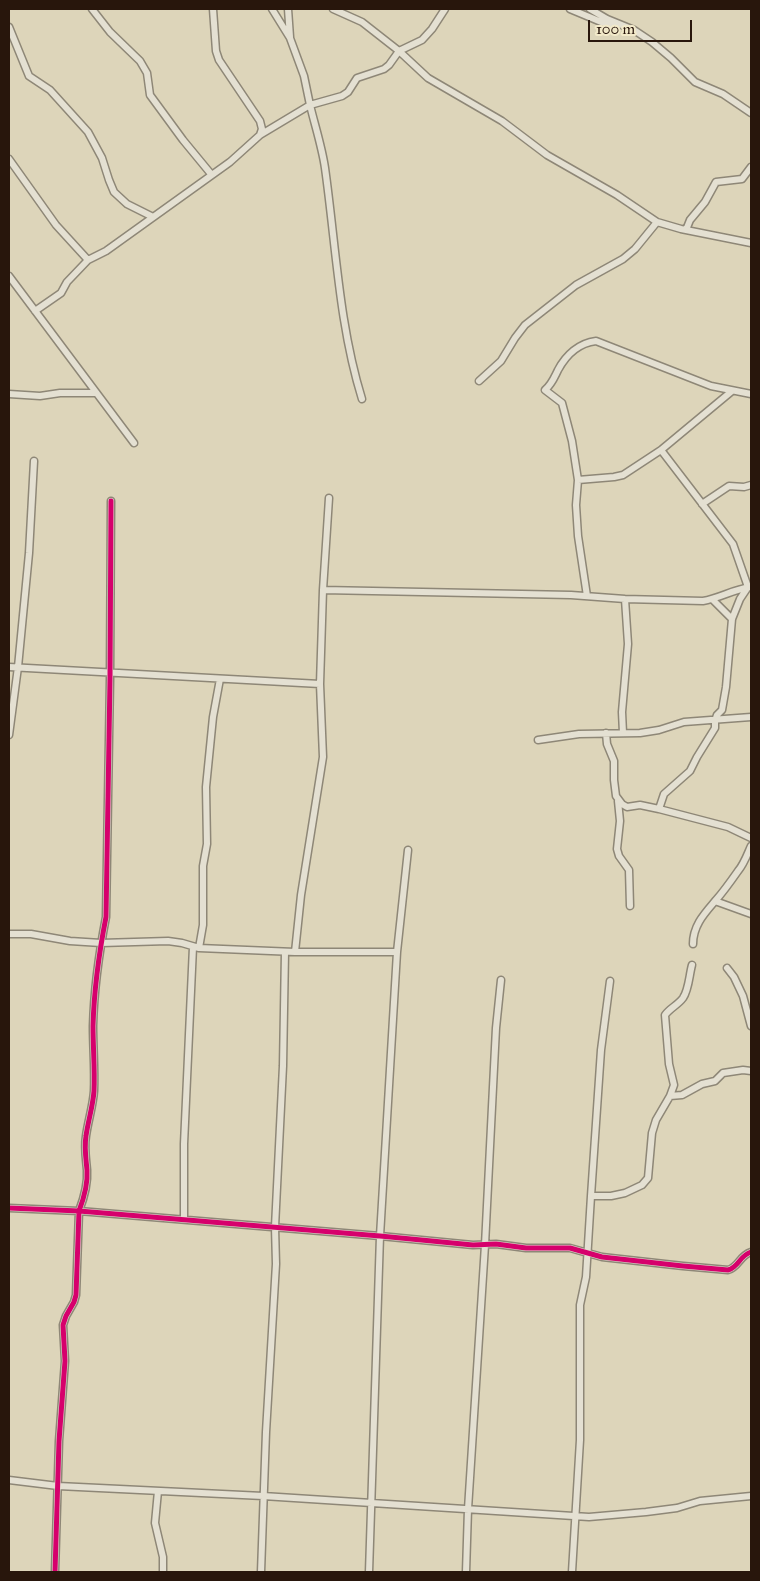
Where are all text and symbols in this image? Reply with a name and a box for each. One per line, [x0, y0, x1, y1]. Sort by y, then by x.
scale bar [590, 10, 694, 42]
text: 100 m [596, 20, 635, 38]

